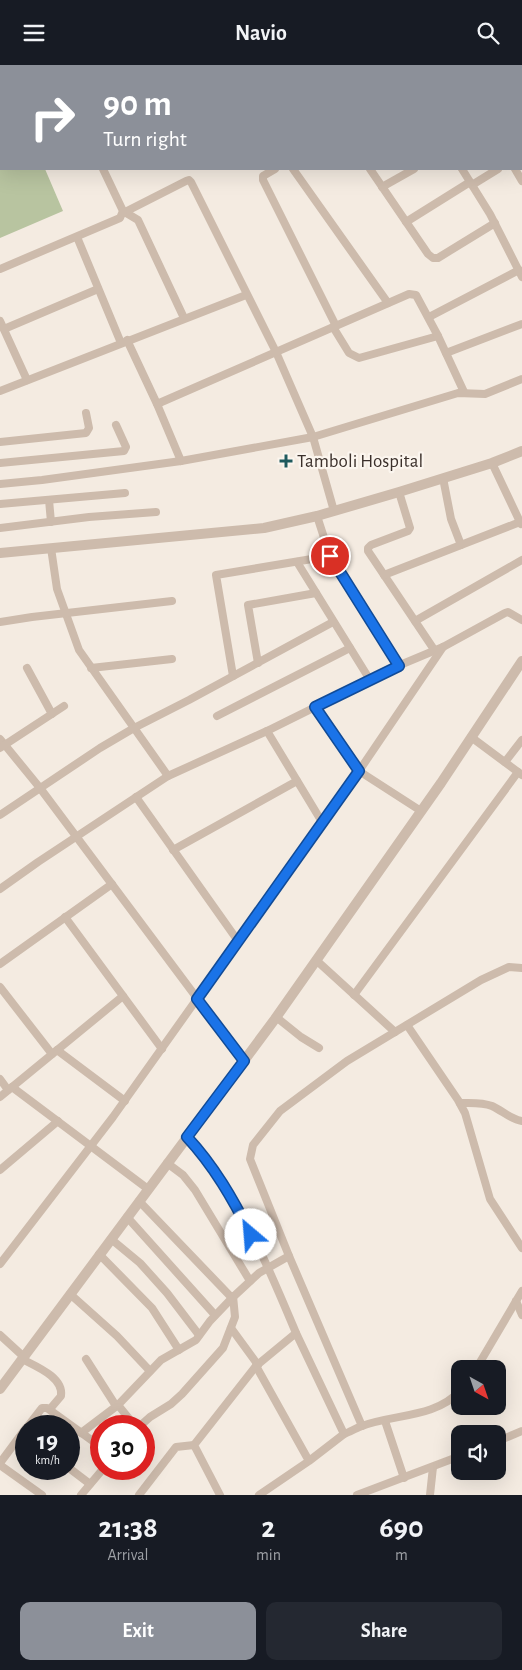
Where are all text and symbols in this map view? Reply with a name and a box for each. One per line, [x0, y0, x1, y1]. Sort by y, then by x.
icon: menu [20, 19, 48, 47]
icon: search [474, 19, 502, 47]
text: Navio [235, 22, 287, 44]
icon: right [20, 85, 85, 150]
text: 90 m [103, 87, 172, 122]
text: Turn right [103, 128, 187, 150]
place label: Tamboli Hospital [297, 452, 423, 471]
marker: Tamboli Hospital [279, 454, 293, 468]
pin [309, 535, 351, 577]
icon: arrive [316, 542, 344, 570]
position arrow [224, 1208, 276, 1260]
north arrow [451, 1360, 506, 1415]
map controls [451, 1360, 506, 1480]
speed limit sign: 30 [90, 1415, 155, 1480]
button: sound [451, 1425, 506, 1480]
text: 19 [37, 1429, 58, 1454]
text: km/h [35, 1454, 60, 1466]
text: 21:38 [98, 1513, 158, 1543]
text: 2 [261, 1513, 276, 1543]
text: 690 [379, 1513, 424, 1543]
text: Arrival [107, 1547, 149, 1563]
text: min [256, 1547, 281, 1563]
text: m [395, 1547, 408, 1563]
button: Exit [20, 1602, 256, 1660]
button: Share [266, 1602, 502, 1660]

